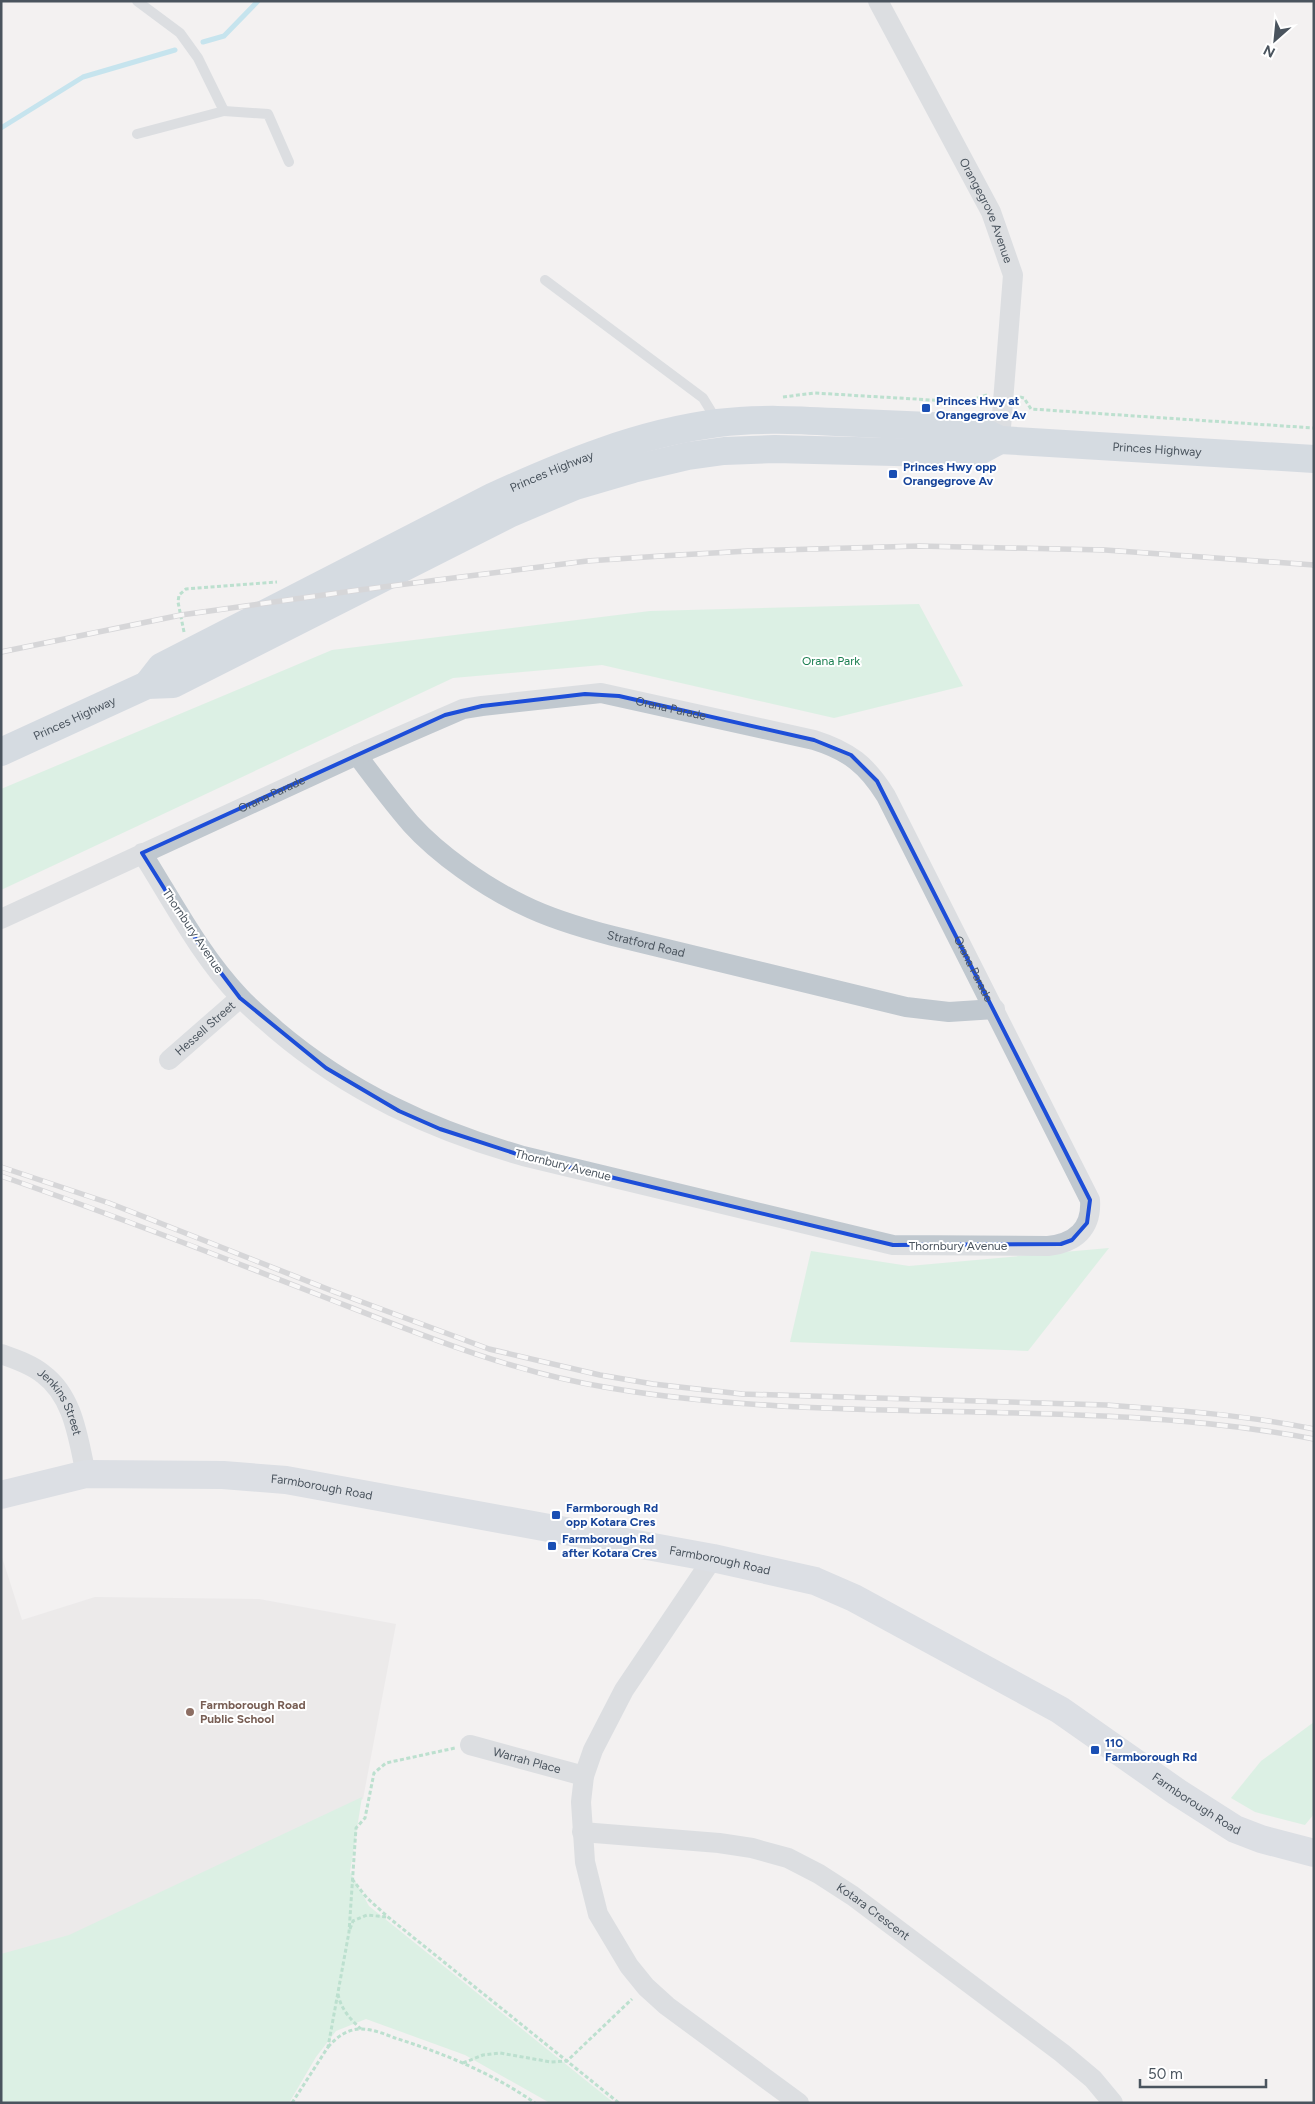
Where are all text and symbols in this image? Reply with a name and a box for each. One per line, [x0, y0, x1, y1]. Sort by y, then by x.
north arrow [1250, 15, 1300, 65]
text: N [1261, 41, 1278, 61]
street label: Orangegrove Avenue [956, 155, 1015, 265]
place label: Princes Hwy at Orangegrove Av [936, 394, 1027, 422]
marker: Princes Hwy at Orangegrove Av [920, 402, 932, 414]
street label: Princes Highway [1112, 440, 1203, 459]
street label: Princes Highway [508, 448, 596, 495]
place label: Princes Hwy opp Orangegrove Av [903, 460, 997, 488]
marker: Princes Hwy opp Orangegrove Av [887, 468, 899, 480]
park label: Orana Park [802, 654, 860, 668]
street label: Princes Highway [31, 693, 119, 743]
street label: Orana Parade [634, 694, 708, 723]
street label: Orana Parade [236, 773, 308, 816]
street label: Thornbury Avenue [160, 886, 227, 976]
street label: Stratford Road [606, 928, 686, 960]
street label: Orana Parade [951, 934, 996, 1005]
street label: Hessell Street [172, 998, 238, 1058]
street label: Thornbury Avenue [513, 1146, 613, 1184]
street label: Thornbury Avenue [909, 1239, 1008, 1253]
street label: Jenkins Street [35, 1365, 84, 1437]
street label: Farmborough Road [270, 1472, 374, 1503]
place label: Farmborough Rd opp Kotara Cres [566, 1501, 658, 1529]
marker: Farmborough Rd opp Kotara Cres [550, 1509, 562, 1521]
place label: Farmborough Rd after Kotara Cres [562, 1532, 657, 1560]
marker: Farmborough Rd after Kotara Cres [546, 1540, 558, 1552]
street label: Farmborough Road [668, 1543, 772, 1578]
place label: Farmborough Road Public School [200, 1698, 306, 1726]
marker: Farmborough Road Public School [184, 1706, 196, 1718]
place label: 110 Farmborough Rd [1105, 1736, 1197, 1764]
marker: 110 Farmborough Rd [1089, 1744, 1101, 1756]
street label: Warrah Place [491, 1745, 563, 1777]
street label: Farmborough Road [1149, 1770, 1243, 1837]
street label: Kotara Crescent [834, 1880, 913, 1943]
scale bar [1140, 2056, 1266, 2088]
text: 50 m [1148, 2065, 1183, 2083]

